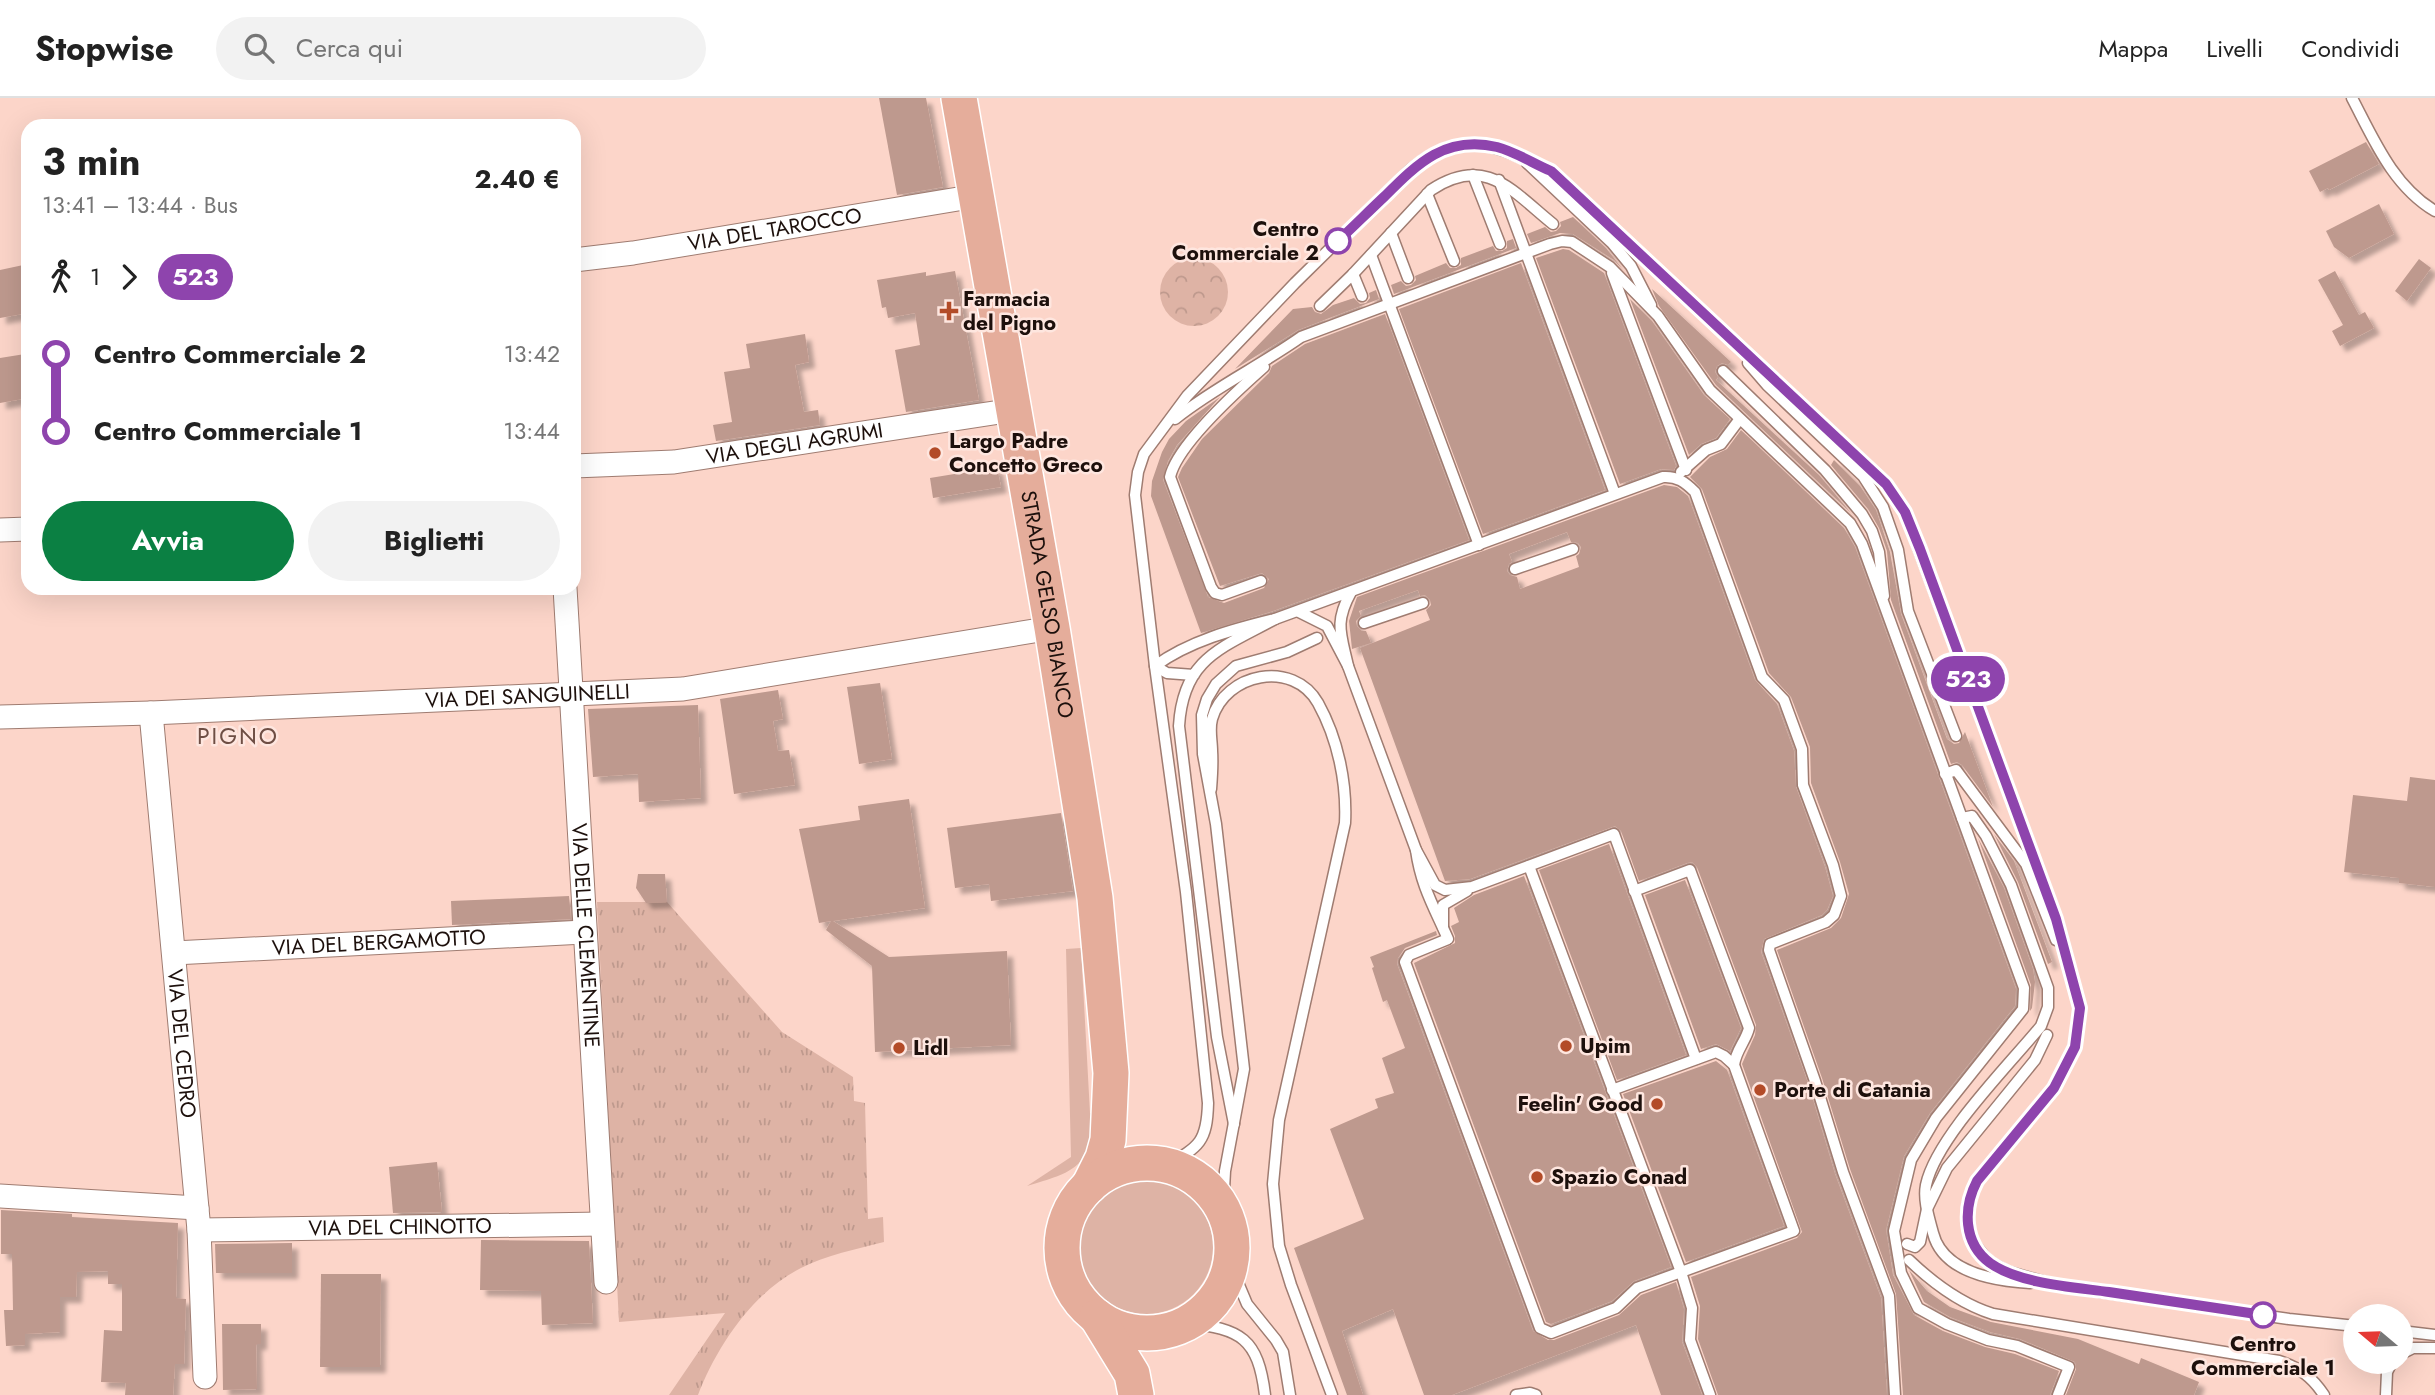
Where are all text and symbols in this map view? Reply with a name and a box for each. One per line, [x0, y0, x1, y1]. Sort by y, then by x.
search box [216, 17, 706, 80]
text: Stopwise [35, 25, 174, 72]
icon: search [240, 29, 278, 67]
text: Cerca qui [296, 29, 403, 67]
text: Mappa [2098, 31, 2168, 66]
text: Livelli [2206, 31, 2263, 66]
text: Condividi [2301, 31, 2400, 66]
text: 3 min [42, 134, 141, 189]
text: 2.40 € [474, 160, 560, 198]
text: 13:41 – 13:44 · Bus [42, 188, 238, 222]
street label: VIA DEL TAROCCO [685, 200, 864, 259]
place label: Centro Commerciale 2 [1172, 214, 1319, 268]
marker: Centro Commerciale 2 [1325, 228, 1351, 254]
icon: walk [42, 258, 80, 296]
icon: forward [110, 258, 148, 296]
text: 523 [172, 259, 219, 294]
text: 1 [90, 260, 100, 294]
place label: Farmacia del Pigno [963, 284, 1056, 338]
marker: Farmacia del Pigno [941, 303, 957, 319]
text: Centro Commerciale 2 [94, 335, 366, 373]
text: 13:42 [504, 337, 560, 371]
text: Centro Commerciale 1 [94, 412, 362, 450]
text: 13:44 [503, 414, 560, 448]
street label: VIA DEGLI AGRUMI [704, 415, 885, 472]
place label: Largo Padre Concetto Greco [949, 426, 1103, 480]
marker: Largo Padre Concetto Greco [927, 445, 943, 461]
street label: STRADA GELSO BIANCO [1013, 488, 1081, 720]
button: Avvia [42, 501, 294, 581]
button: Biglietti [308, 501, 560, 581]
line badge: 523 [1928, 656, 2008, 702]
text: 523 [1945, 661, 1991, 696]
street label: VIA DEI SANGUINELLI [425, 676, 630, 716]
district label: PIGNO [197, 719, 279, 753]
street label: VIA DELLE CLEMENTINE [564, 822, 607, 1049]
street label: VIA DEL BERGAMOTTO [271, 922, 486, 963]
street label: VIA DEL CEDRO [160, 968, 204, 1119]
place label: Upim [1580, 1031, 1631, 1061]
place label: Lidl [913, 1033, 949, 1063]
marker: Upim [1558, 1038, 1574, 1054]
marker: Lidl [891, 1040, 907, 1056]
place label: Porte di Catania [1774, 1075, 1931, 1105]
marker: Porte di Catania [1752, 1082, 1768, 1098]
place label: Feelin' Good [1517, 1089, 1643, 1119]
marker: Feelin' Good [1649, 1096, 1665, 1112]
place label: Spazio Conad [1551, 1162, 1687, 1192]
marker: Spazio Conad [1529, 1169, 1545, 1185]
street label: VIA DEL CHINOTTO [308, 1211, 492, 1243]
marker: Centro Commerciale 1 [2250, 1302, 2276, 1328]
north arrow [2343, 1304, 2413, 1374]
map controls [2343, 1304, 2413, 1374]
place label: Centro Commerciale 1 [2191, 1329, 2335, 1383]

